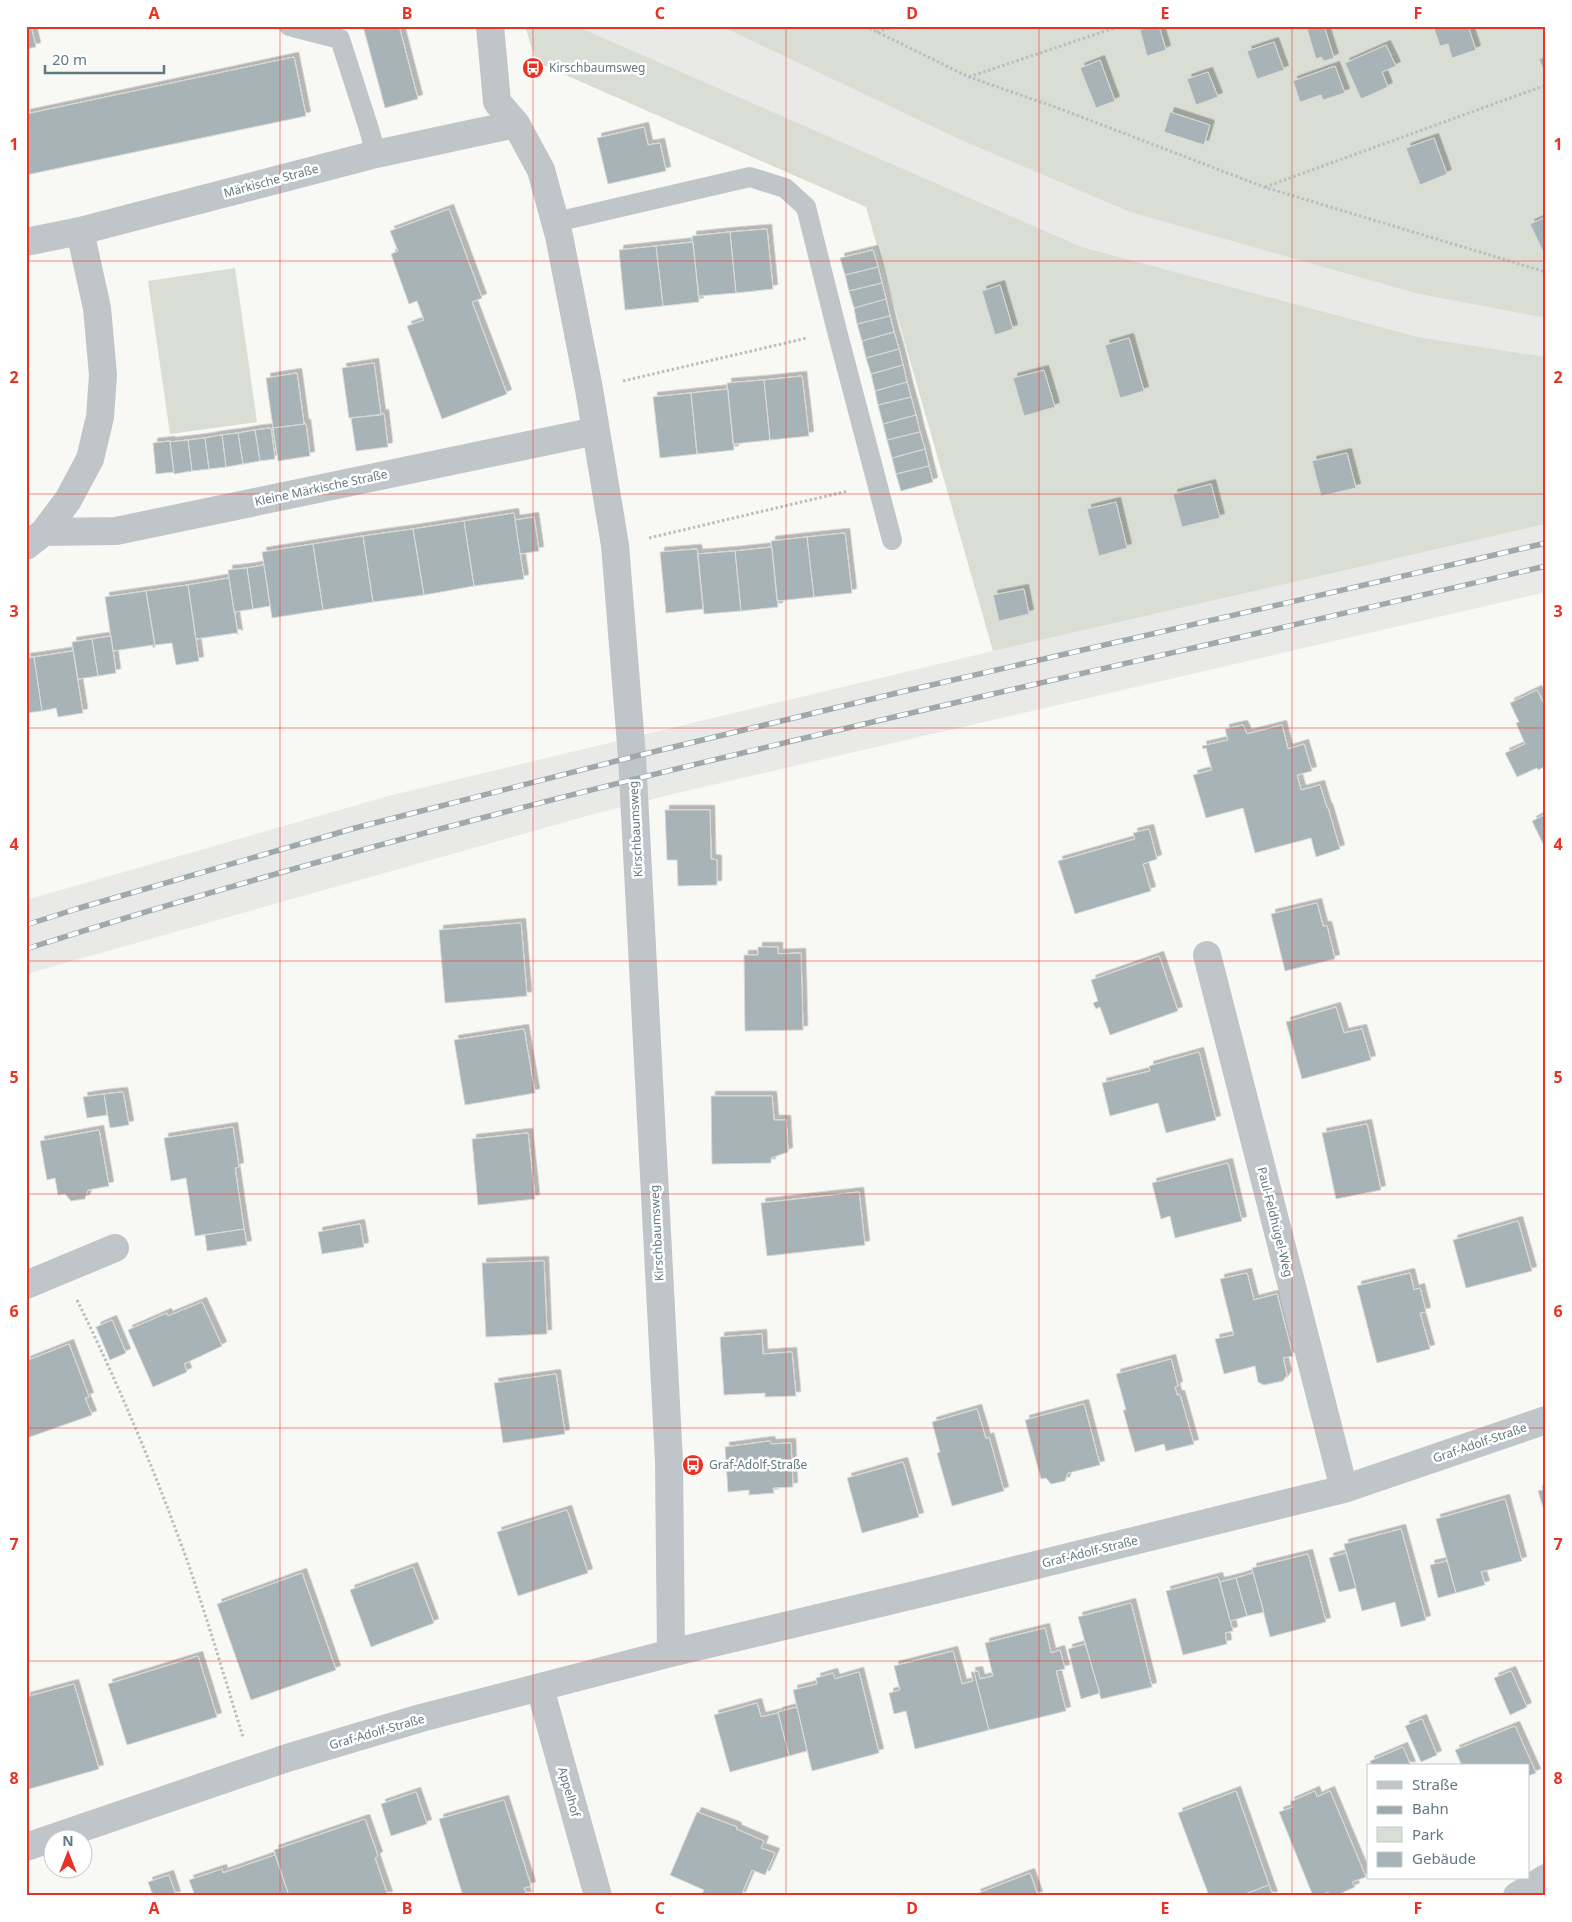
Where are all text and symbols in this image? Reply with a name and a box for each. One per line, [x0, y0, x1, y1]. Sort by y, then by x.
text: A [148, 2, 160, 24]
text: B [402, 2, 412, 24]
text: C [655, 2, 665, 24]
text: D [906, 2, 918, 24]
text: E [1161, 2, 1170, 24]
text: F [1414, 2, 1422, 24]
scale bar [45, 42, 164, 74]
text: 20 m [52, 49, 87, 69]
bus stop icon: Kirschbaumsweg [521, 56, 545, 80]
place label: Kirschbaumsweg [549, 59, 645, 76]
text: 1 [9, 133, 19, 155]
text: 1 [1553, 133, 1563, 155]
street label: Märkische Straße [222, 160, 320, 201]
text: 2 [9, 366, 19, 388]
text: 2 [1553, 366, 1563, 388]
street label: Kleine Märkische Straße [253, 465, 389, 510]
text: 3 [9, 600, 19, 622]
text: 3 [1553, 600, 1563, 622]
street label: Kirschbaumsweg [624, 780, 647, 878]
text: 4 [9, 833, 19, 855]
text: 4 [1553, 833, 1563, 855]
text: 5 [9, 1066, 19, 1088]
text: 5 [1553, 1066, 1563, 1088]
street label: Paul-Feldhügel-Weg [1254, 1165, 1297, 1279]
street label: Kirschbaumsweg [645, 1184, 668, 1282]
text: 6 [9, 1300, 19, 1322]
text: 6 [1553, 1300, 1563, 1322]
street label: Graf-Adolf-Straße [1431, 1418, 1529, 1467]
bus stop icon: Graf-Adolf-Straße [681, 1453, 705, 1477]
place label: Graf-Adolf-Straße [709, 1456, 808, 1473]
street label: Graf-Adolf-Straße [1040, 1531, 1140, 1572]
text: 7 [9, 1533, 19, 1555]
text: 7 [1553, 1533, 1563, 1555]
street label: Graf-Adolf-Straße [327, 1710, 427, 1753]
legend [1367, 1764, 1530, 1880]
street label: Appelhof [554, 1765, 585, 1820]
text: 8 [9, 1767, 19, 1789]
text: 8 [1553, 1767, 1563, 1789]
text: Straße [1412, 1774, 1458, 1794]
text: Bahn [1412, 1798, 1449, 1818]
text: Park [1412, 1824, 1444, 1844]
north arrow [42, 1830, 92, 1880]
text: N [62, 1831, 74, 1850]
text: Gebäude [1412, 1848, 1476, 1868]
text: A [148, 1897, 160, 1919]
text: B [402, 1897, 412, 1919]
text: C [655, 1897, 665, 1919]
text: D [906, 1897, 918, 1919]
text: E [1161, 1897, 1170, 1919]
text: F [1414, 1897, 1422, 1919]

